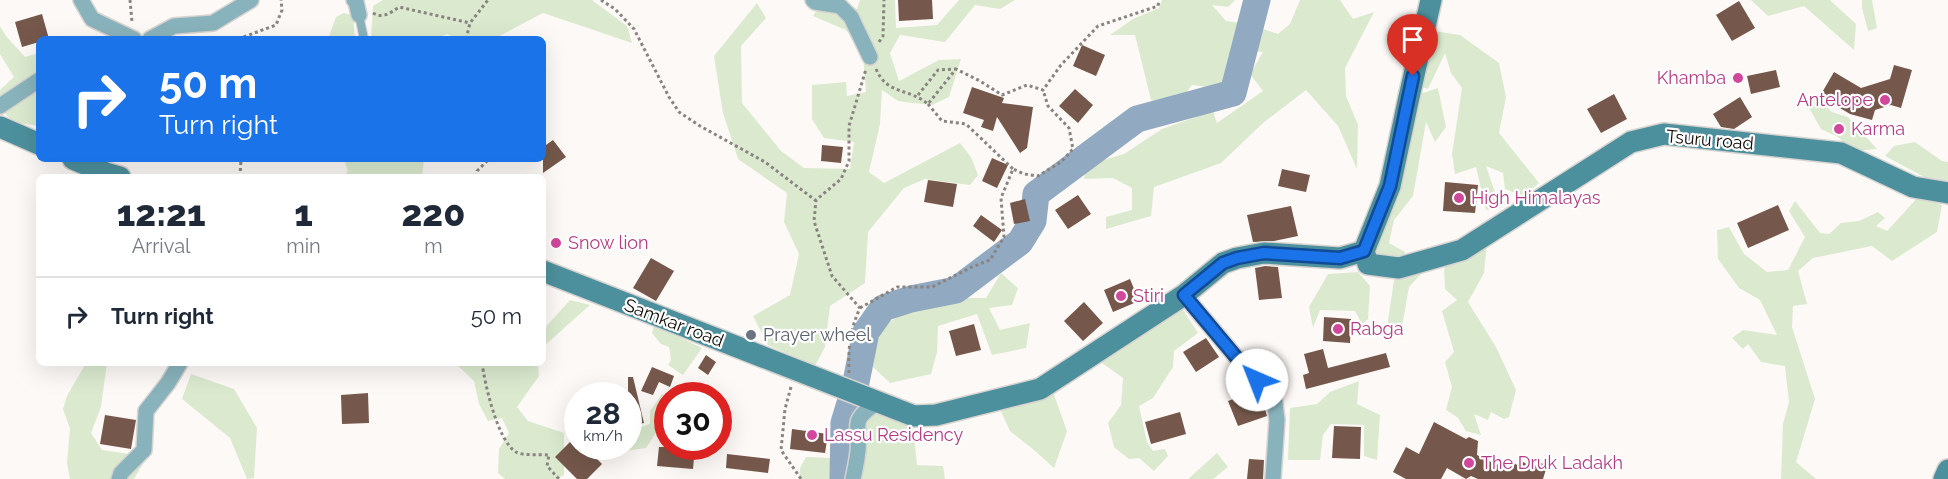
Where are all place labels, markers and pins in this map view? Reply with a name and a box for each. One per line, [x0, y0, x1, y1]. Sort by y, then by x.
pin [1387, 14, 1438, 76]
place label: Khamba [1657, 67, 1726, 88]
marker: Khamba [1731, 71, 1745, 85]
place label: Antelope [1797, 89, 1873, 110]
marker: Antelope [1878, 93, 1892, 107]
place label: Karma [1851, 118, 1905, 139]
marker: Karma [1832, 122, 1846, 136]
place label: High Himalayas [1471, 187, 1601, 208]
marker: High Himalayas [1452, 191, 1466, 205]
place label: Snow lion [568, 232, 649, 253]
marker: Snow lion [549, 236, 563, 250]
place label: Stiri [1133, 285, 1164, 306]
marker: Stiri [1114, 289, 1128, 303]
place label: Rabga [1350, 318, 1403, 339]
marker: Rabga [1331, 322, 1345, 336]
place label: Prayer wheel [763, 324, 871, 345]
marker: Prayer wheel [744, 328, 758, 342]
place label: Lassu Residency [824, 424, 964, 445]
marker: Lassu Residency [805, 428, 819, 442]
place label: The Druk Ladakh [1481, 452, 1623, 473]
marker: The Druk Ladakh [1462, 456, 1476, 470]

